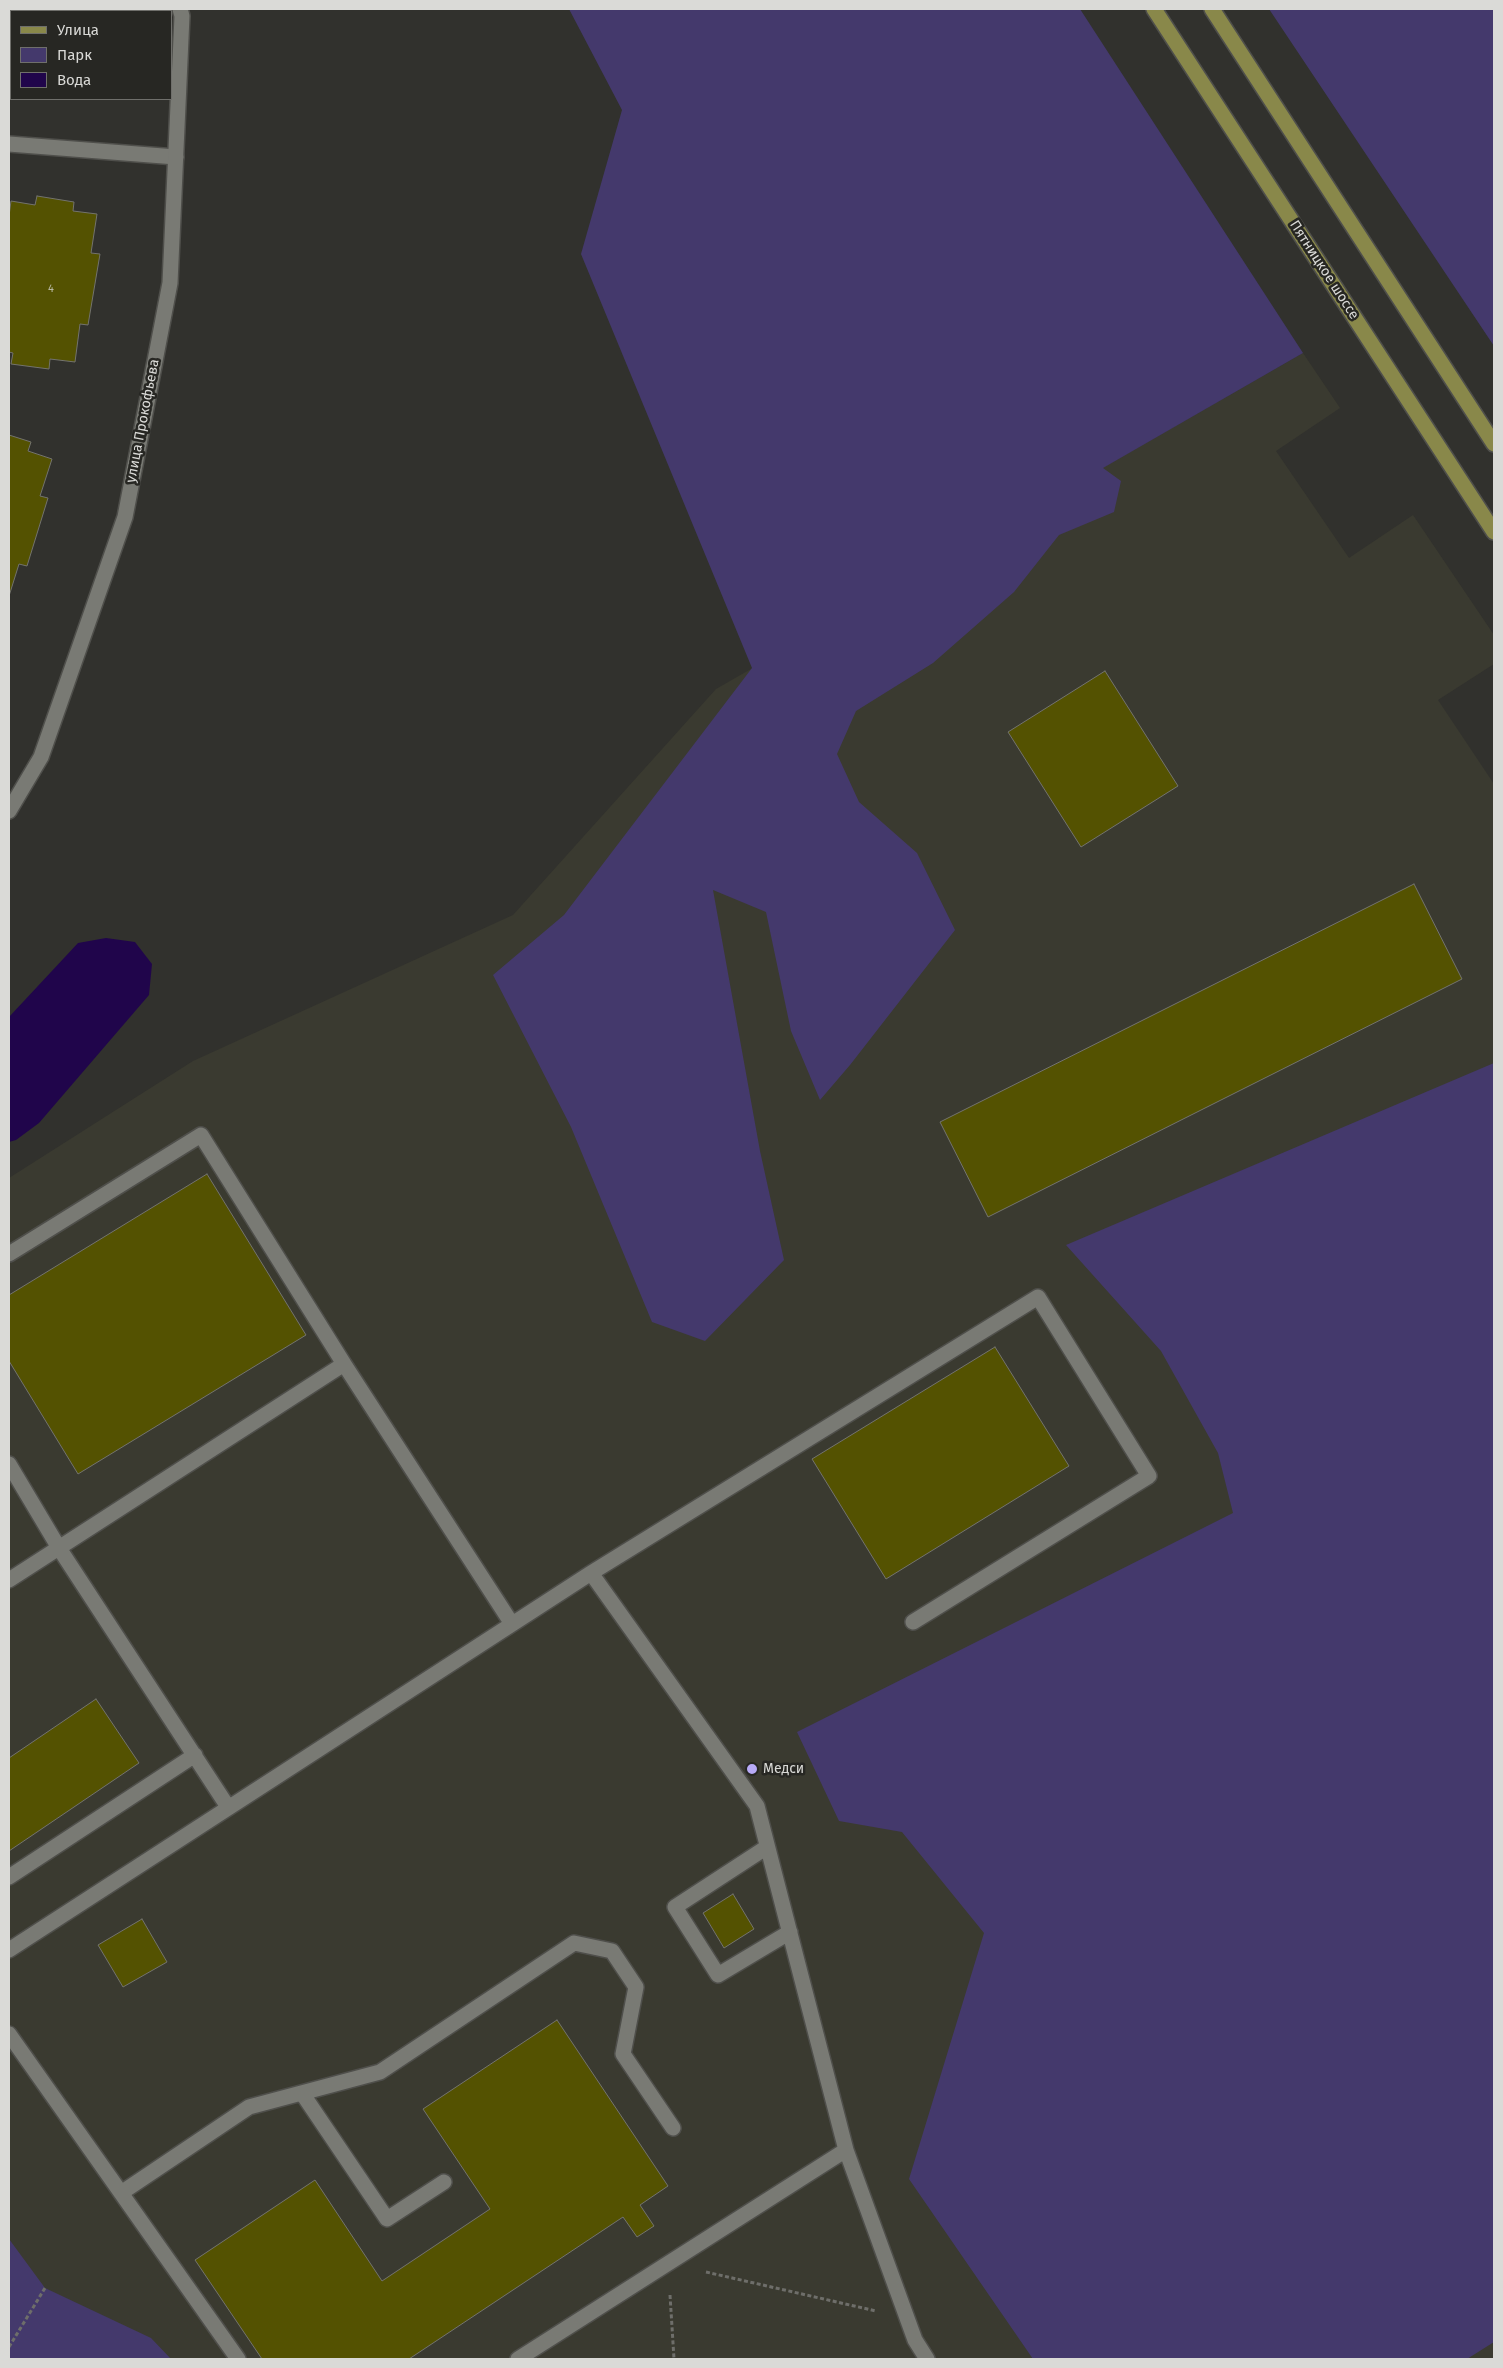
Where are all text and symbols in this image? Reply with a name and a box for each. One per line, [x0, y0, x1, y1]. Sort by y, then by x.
legend [10, 10, 172, 100]
text: Улица [57, 21, 99, 39]
text: Парк [57, 46, 92, 64]
text: Вода [57, 71, 91, 89]
street label: Пятницкое шоссе [1286, 217, 1362, 323]
house number: 4 [48, 282, 54, 296]
street label: улица Прокофьева [123, 358, 163, 484]
place label: Медси [763, 1761, 804, 1777]
marker: Медси [745, 1762, 759, 1776]

